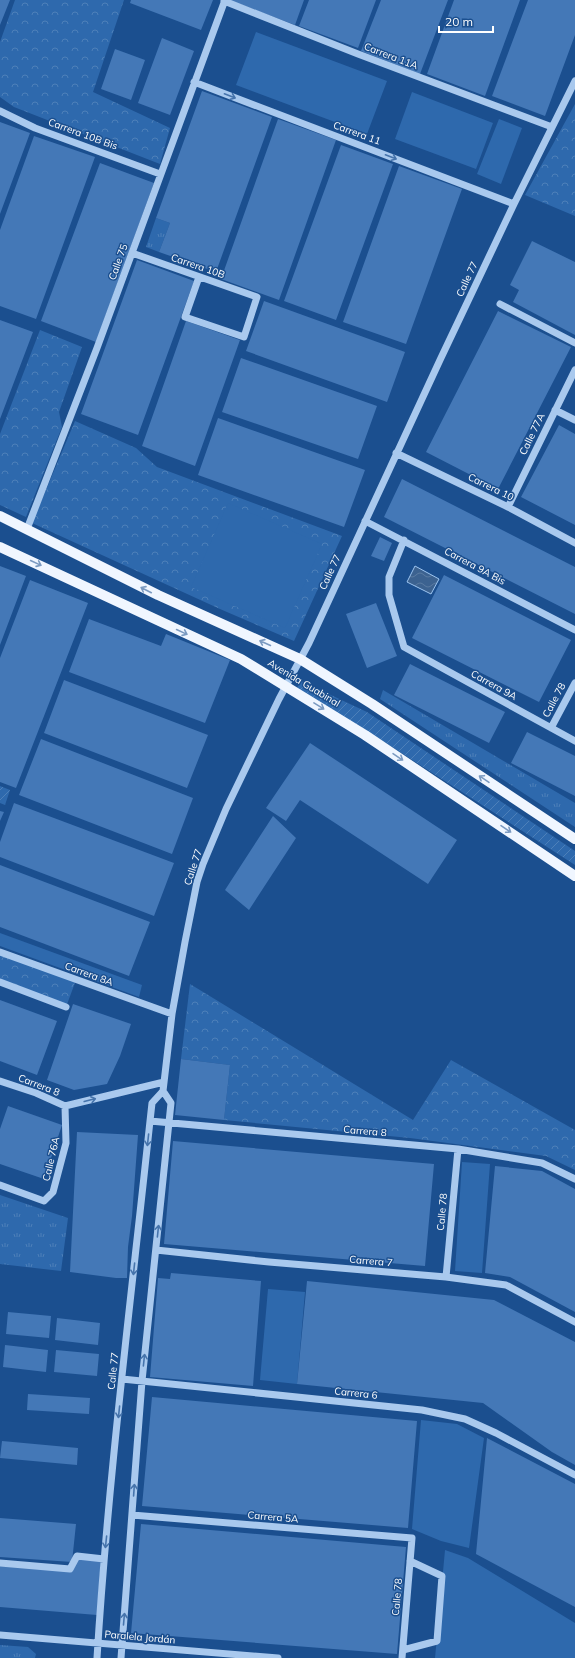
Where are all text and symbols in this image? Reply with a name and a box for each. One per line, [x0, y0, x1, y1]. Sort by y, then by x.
scale bar [439, 8, 493, 34]
text: 20 m [445, 14, 473, 29]
street label: Carrera 11A [362, 40, 420, 72]
one-way arrow [224, 92, 236, 100]
street label: Carrera 10B Bis [46, 115, 120, 153]
street label: Carrera 11 [332, 118, 382, 148]
one-way arrow [385, 153, 397, 161]
street label: Calle 75 [105, 242, 131, 282]
street label: Carrera 10B [169, 251, 227, 281]
street label: Calle 77 [453, 259, 481, 299]
street label: Calle 77A [516, 410, 548, 457]
street label: Carrera 10 [466, 470, 516, 504]
street label: Carrera 9A Bis [442, 544, 508, 588]
street label: Calle 77 [316, 552, 344, 592]
one-way arrow [29, 560, 41, 567]
one-way arrow [140, 585, 152, 593]
one-way arrow [175, 629, 187, 636]
one-way arrow [259, 639, 271, 647]
street label: Avenida Guabinal [265, 656, 343, 710]
street label: Carrera 9A [469, 667, 520, 703]
street label: Calle 78 [539, 680, 569, 720]
one-way arrow [313, 702, 324, 710]
one-way arrow [392, 753, 403, 761]
one-way arrow [479, 775, 490, 783]
one-way arrow [500, 825, 511, 833]
street label: Calle 77 [181, 847, 205, 887]
street label: Carrera 8A [63, 959, 116, 989]
street label: Carrera 8 [16, 1071, 62, 1099]
one-way arrow [83, 1096, 96, 1103]
street label: Carrera 8 [343, 1123, 387, 1139]
one-way arrow [144, 1133, 151, 1146]
street label: Calle 76A [40, 1135, 63, 1182]
street label: Calle 78 [434, 1193, 450, 1231]
one-way arrow [154, 1225, 161, 1238]
street label: Carrera 7 [349, 1253, 393, 1269]
one-way arrow [130, 1262, 138, 1275]
street label: Calle 77 [105, 1352, 121, 1390]
one-way arrow [141, 1354, 148, 1367]
street label: Carrera 6 [334, 1384, 378, 1402]
one-way arrow [115, 1405, 122, 1418]
one-way arrow [131, 1483, 138, 1496]
street label: Carrera 5A [247, 1508, 300, 1526]
one-way arrow [102, 1535, 110, 1548]
street label: Calle 78 [389, 1578, 405, 1616]
one-way arrow [120, 1613, 128, 1626]
street label: Paralela Jordán [104, 1627, 176, 1647]

